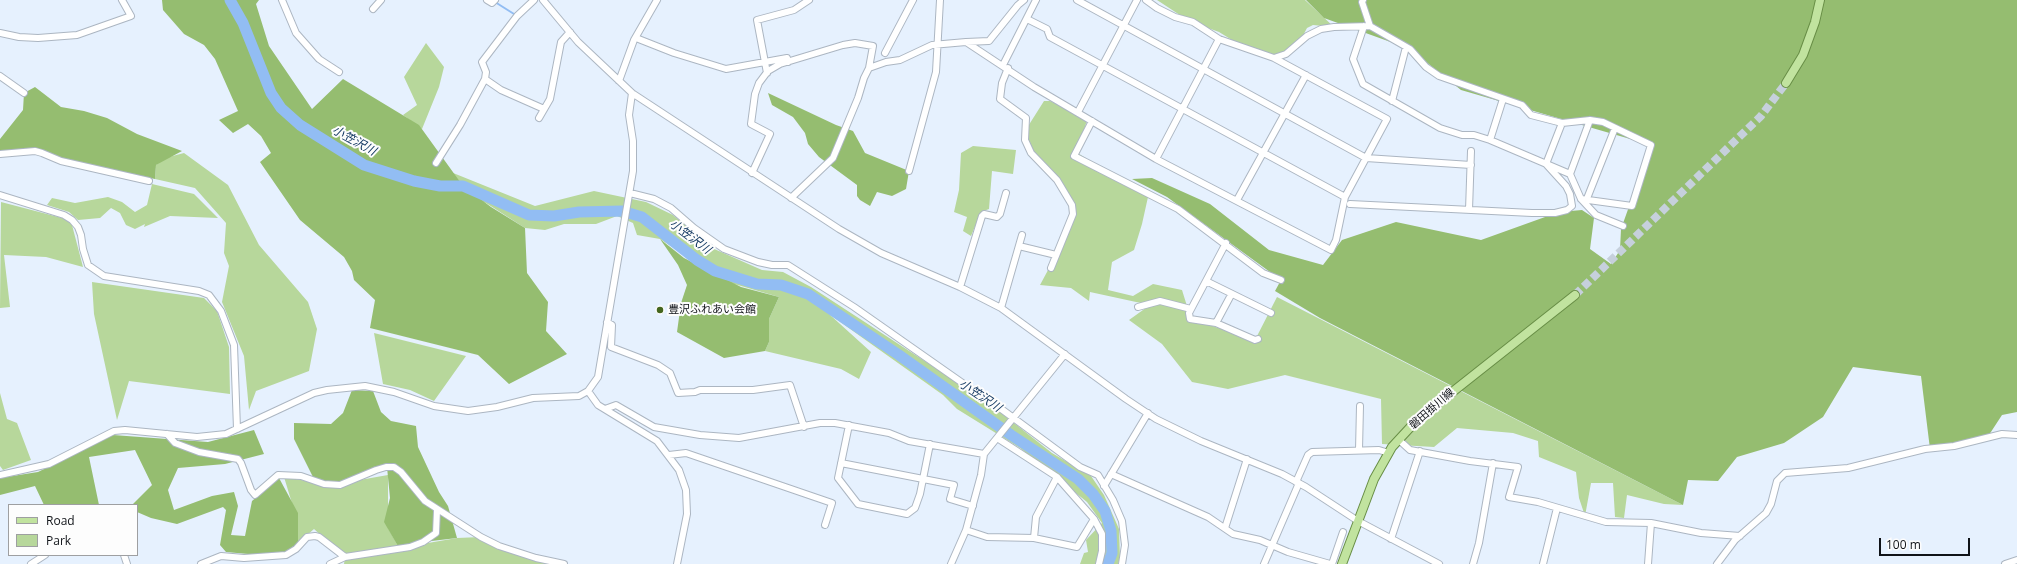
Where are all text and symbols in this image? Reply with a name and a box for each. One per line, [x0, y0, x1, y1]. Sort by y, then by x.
water label: 小笠沢川 [330, 123, 378, 159]
water label: 小笠沢川 [666, 217, 714, 257]
place label: 豊沢ふれあい会館 [668, 303, 756, 317]
marker: 豊沢ふれあい会館 [655, 305, 665, 315]
water label: 小笠沢川 [956, 377, 1004, 415]
street label: 磐田掛川線 [1407, 386, 1457, 432]
legend [8, 504, 138, 556]
text: Road [46, 512, 75, 529]
scale bar [1881, 530, 1972, 556]
text: Park [46, 532, 71, 549]
text: 100 m [1886, 536, 1921, 553]

